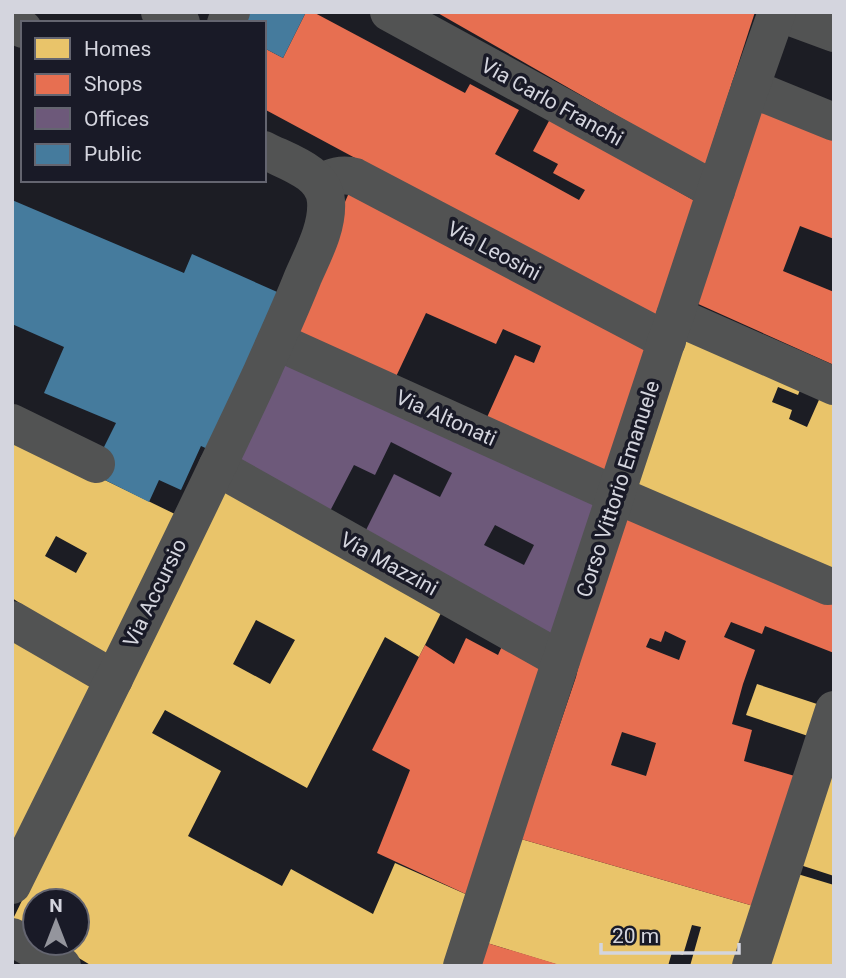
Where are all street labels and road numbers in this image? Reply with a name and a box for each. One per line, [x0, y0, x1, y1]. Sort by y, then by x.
street label: Via Carlo Franchi [477, 53, 627, 151]
street label: Via Leosini [443, 216, 545, 286]
street label: Corso Vittorio Emanuele [572, 378, 664, 600]
street label: Via Altonati [392, 385, 500, 451]
street label: Via Mazzini [336, 527, 442, 601]
street label: Via Accursio [118, 535, 192, 651]

